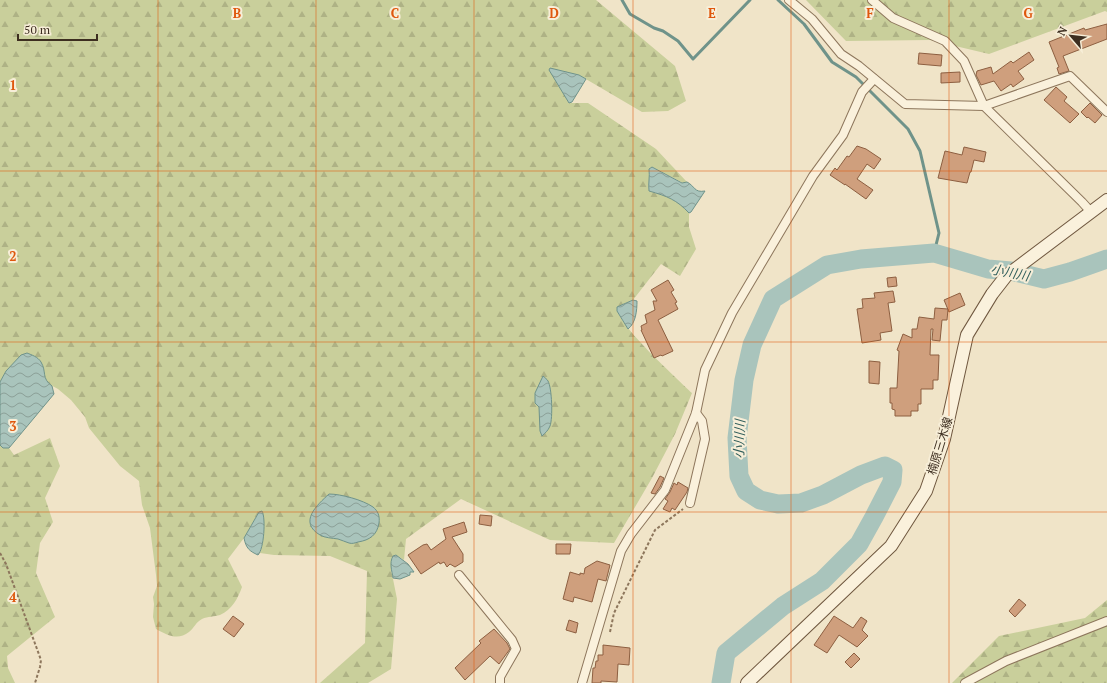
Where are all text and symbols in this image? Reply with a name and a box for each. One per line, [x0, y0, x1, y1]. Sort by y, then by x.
text: B [233, 4, 241, 22]
text: C [391, 4, 399, 22]
text: D [549, 4, 559, 22]
text: E [708, 4, 716, 22]
text: F [866, 4, 874, 22]
text: G [1023, 4, 1033, 22]
scale bar [18, 16, 97, 42]
north arrow [1051, 16, 1091, 56]
text: 50 m [24, 22, 51, 37]
text: N [1054, 24, 1071, 38]
text: 1 [9, 76, 17, 94]
text: 2 [9, 247, 17, 265]
water label: 小川川 [989, 259, 1033, 285]
street label: 楠原三木線 [924, 415, 955, 477]
text: 3 [9, 417, 17, 435]
water label: 小川川 [729, 417, 749, 459]
text: 4 [9, 588, 17, 606]

